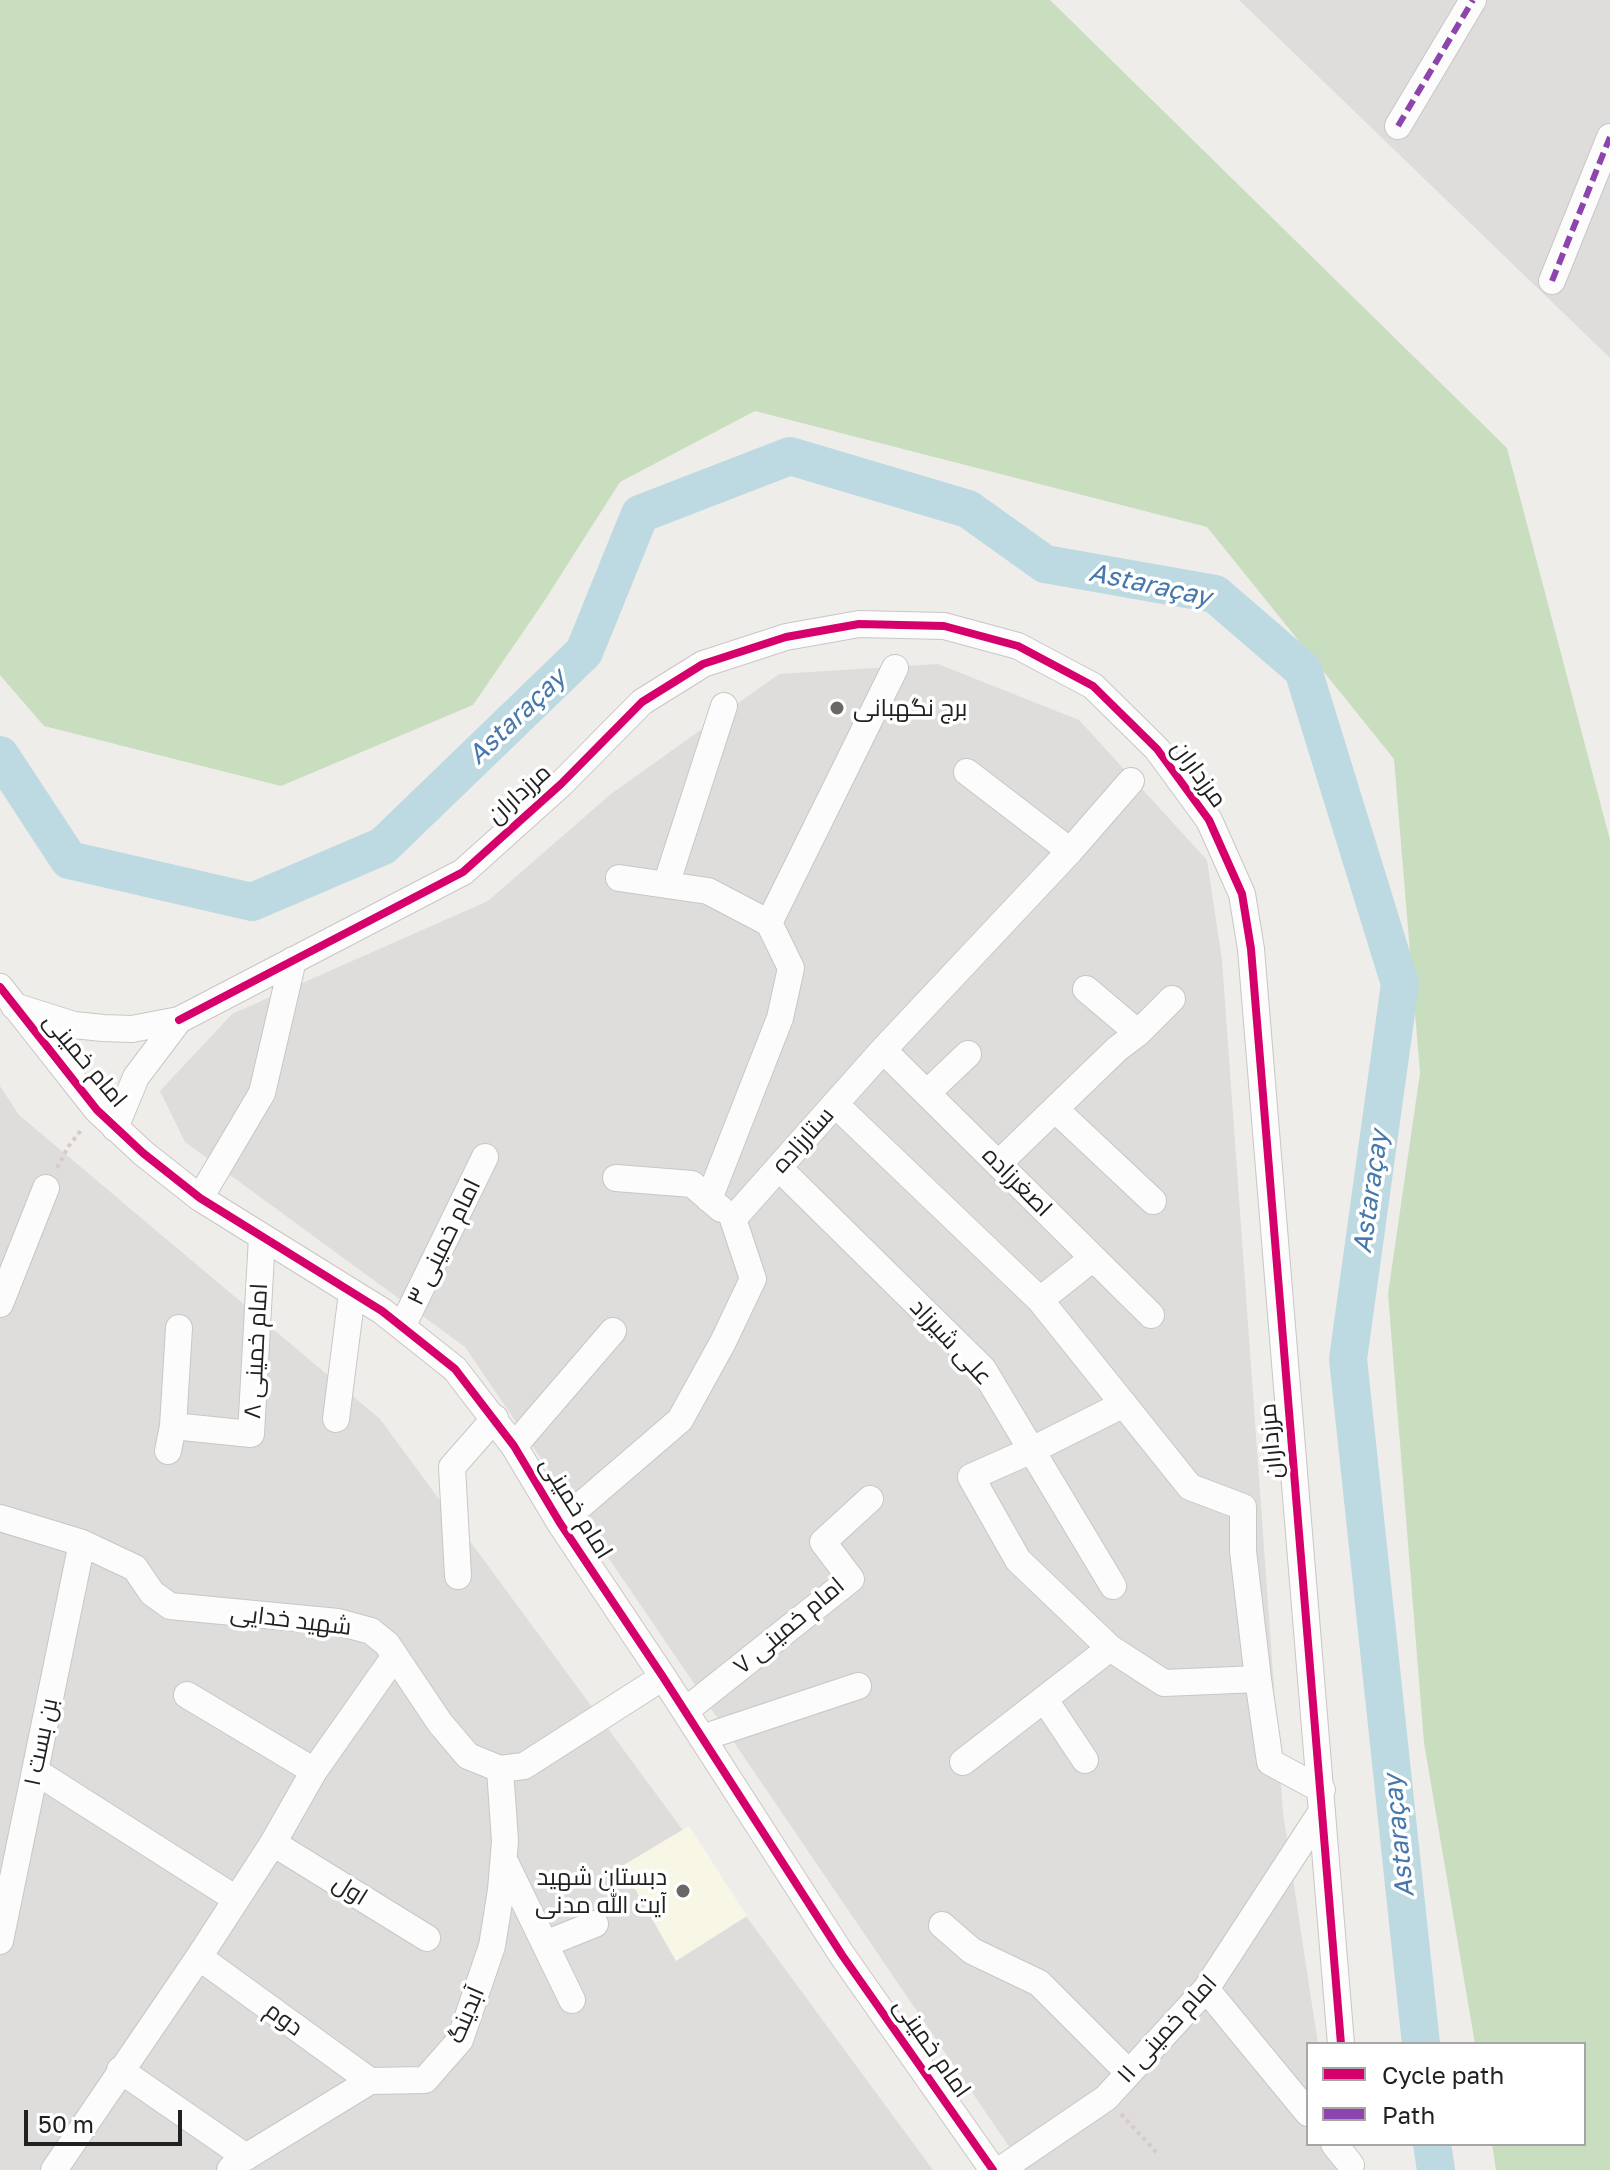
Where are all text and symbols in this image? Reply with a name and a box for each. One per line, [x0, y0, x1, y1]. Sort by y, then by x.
water label: Astaraçay [1086, 557, 1214, 613]
water label: Astaraçay [462, 663, 572, 771]
place label: برج نگهبانی [853, 694, 968, 722]
marker: برج نگهبانی [828, 699, 846, 717]
street label: مرزداران [1165, 735, 1233, 813]
street label: مرزداران [481, 758, 557, 830]
street label: امام خمینی [37, 1007, 133, 1113]
street label: ستارزاده [766, 1101, 840, 1179]
water label: Astaraçay [1347, 1129, 1395, 1255]
street label: اصغرزاده [976, 1141, 1058, 1223]
street label: امام خمینی ۳ [401, 1174, 487, 1310]
street label: امام خمینی ۸ [238, 1282, 274, 1420]
street label: علی شیرزاد [904, 1293, 998, 1391]
street label: مرزداران [1253, 1402, 1289, 1480]
street label: امام خمینی [533, 1452, 619, 1564]
street label: امام خمینی ۷ [728, 1571, 850, 1681]
street label: شهید خدایی [229, 1598, 353, 1642]
street label: بن بست ۱ [18, 1695, 64, 1789]
water label: Astaraçay [1377, 1773, 1421, 1899]
place label: دبستان شهید آیت الله مدنی [535, 1863, 667, 1919]
street label: اول [327, 1868, 373, 1912]
marker: دبستان شهید آیت الله مدنی [674, 1882, 692, 1900]
street label: امام خمینی ۱۱ [1111, 1969, 1223, 2089]
street label: آبدینگ [441, 1982, 491, 2048]
street label: امام خمینی [887, 1993, 977, 2103]
street label: دوم [259, 1996, 309, 2042]
legend [1306, 2042, 1586, 2146]
text: Cycle path [1382, 2060, 1504, 2089]
scale bar [28, 2094, 186, 2144]
text: Path [1382, 2100, 1435, 2129]
text: 50 m [38, 2109, 94, 2138]

